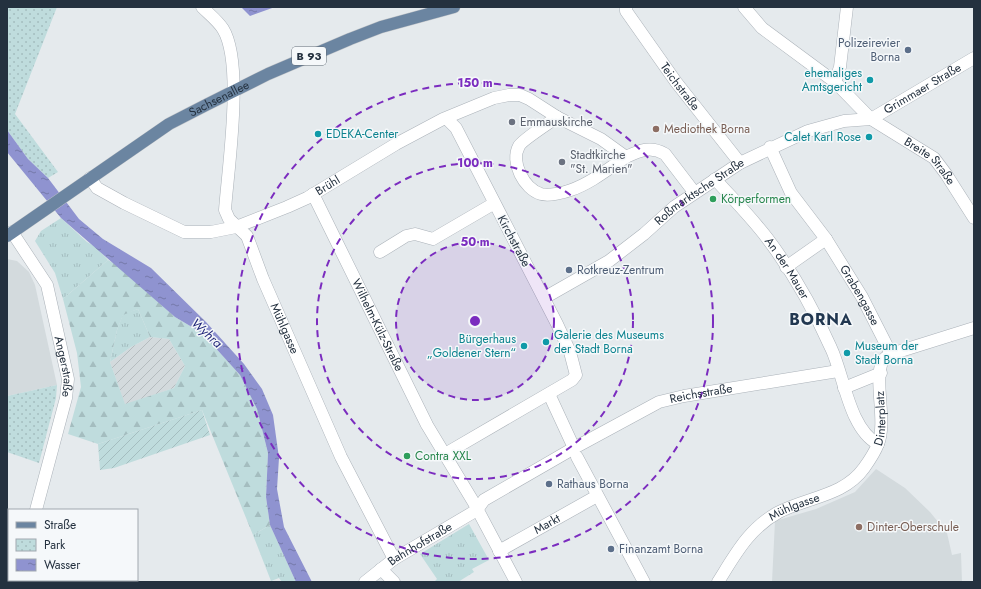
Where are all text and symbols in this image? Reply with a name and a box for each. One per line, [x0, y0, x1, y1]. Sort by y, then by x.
place label: Polizeirevier Borna [838, 34, 901, 66]
marker: Polizeirevier Borna [903, 45, 913, 55]
road number: B 93 [292, 47, 326, 65]
street label: Teichstraße [656, 59, 704, 115]
street label: Grimmaer Straße [880, 59, 965, 119]
place label: ehemaliges Amtsgericht [802, 64, 862, 96]
text: 150 m [457, 74, 493, 92]
marker: ehemaliges Amtsgericht [865, 75, 875, 85]
street label: Sachsenallee [186, 76, 252, 121]
place label: Emmauskirche [520, 113, 593, 131]
marker: Emmauskirche [507, 117, 517, 127]
place label: Mediothek Borna [664, 120, 750, 138]
marker: Mediothek Borna [651, 124, 661, 134]
place label: EDEKA-Center [326, 125, 399, 143]
place label: Calet Karl Rose [784, 128, 861, 146]
marker: EDEKA-Center [313, 129, 323, 139]
marker: Calet Karl Rose [864, 132, 874, 142]
street label: Breite Straße [901, 133, 960, 188]
place label: Stadtkirche "St. Marien" [570, 146, 633, 178]
street label: Roßmarktsche Straße [650, 153, 747, 230]
text: 100 m [457, 154, 493, 172]
marker: Stadtkirche "St. Marien" [557, 157, 567, 167]
street label: Brühl [312, 171, 343, 200]
place label: Körperformen [721, 190, 791, 208]
marker: Körperformen [708, 194, 718, 204]
street label: Kirchstraße [493, 212, 535, 270]
text: 50 m [460, 233, 490, 251]
street label: An der Mauer [760, 233, 814, 303]
place label: Rotkreuz-Zentrum [577, 261, 664, 279]
street label: Grabengasse [835, 262, 884, 329]
marker: Rotkreuz-Zentrum [564, 265, 574, 275]
street label: Wilhelm-Külz-Straße [347, 276, 408, 374]
street label: Mühlgasse [266, 300, 304, 357]
district label: BORNA [789, 308, 853, 331]
water label: Wyhra [187, 314, 227, 352]
centre of rings [468, 314, 482, 328]
place label: Galerie des Museums der Stadt Borna [554, 326, 664, 358]
place label: Bürgerhaus „Goldener Stern“ [427, 330, 516, 362]
street label: Angerstraße [50, 334, 77, 398]
marker: Galerie des Museums der Stadt Borna [541, 337, 551, 347]
place label: Museum der Stadt Borna [855, 337, 919, 369]
marker: Bürgerhaus „Goldener Stern“ [519, 341, 529, 351]
marker: Museum der Stadt Borna [842, 348, 852, 358]
street label: Reichsstraße [668, 379, 734, 408]
street label: Dinterplatz [869, 390, 890, 448]
place label: Contra XXL [415, 447, 472, 465]
marker: Contra XXL [402, 451, 412, 461]
place label: Rathaus Borna [557, 475, 629, 493]
marker: Rathaus Borna [544, 479, 554, 489]
street label: Mühlgasse [765, 488, 822, 525]
legend [8, 509, 138, 581]
street label: Markt [530, 509, 564, 539]
text: Straße [44, 516, 76, 534]
street label: Bahnhofstraße [384, 518, 455, 570]
place label: Dinter-Oberschule [867, 518, 959, 536]
marker: Dinter-Oberschule [854, 522, 864, 532]
text: Park [44, 536, 66, 554]
place label: Finanzamt Borna [619, 540, 703, 558]
marker: Finanzamt Borna [606, 544, 616, 554]
text: Wasser [44, 556, 81, 574]

